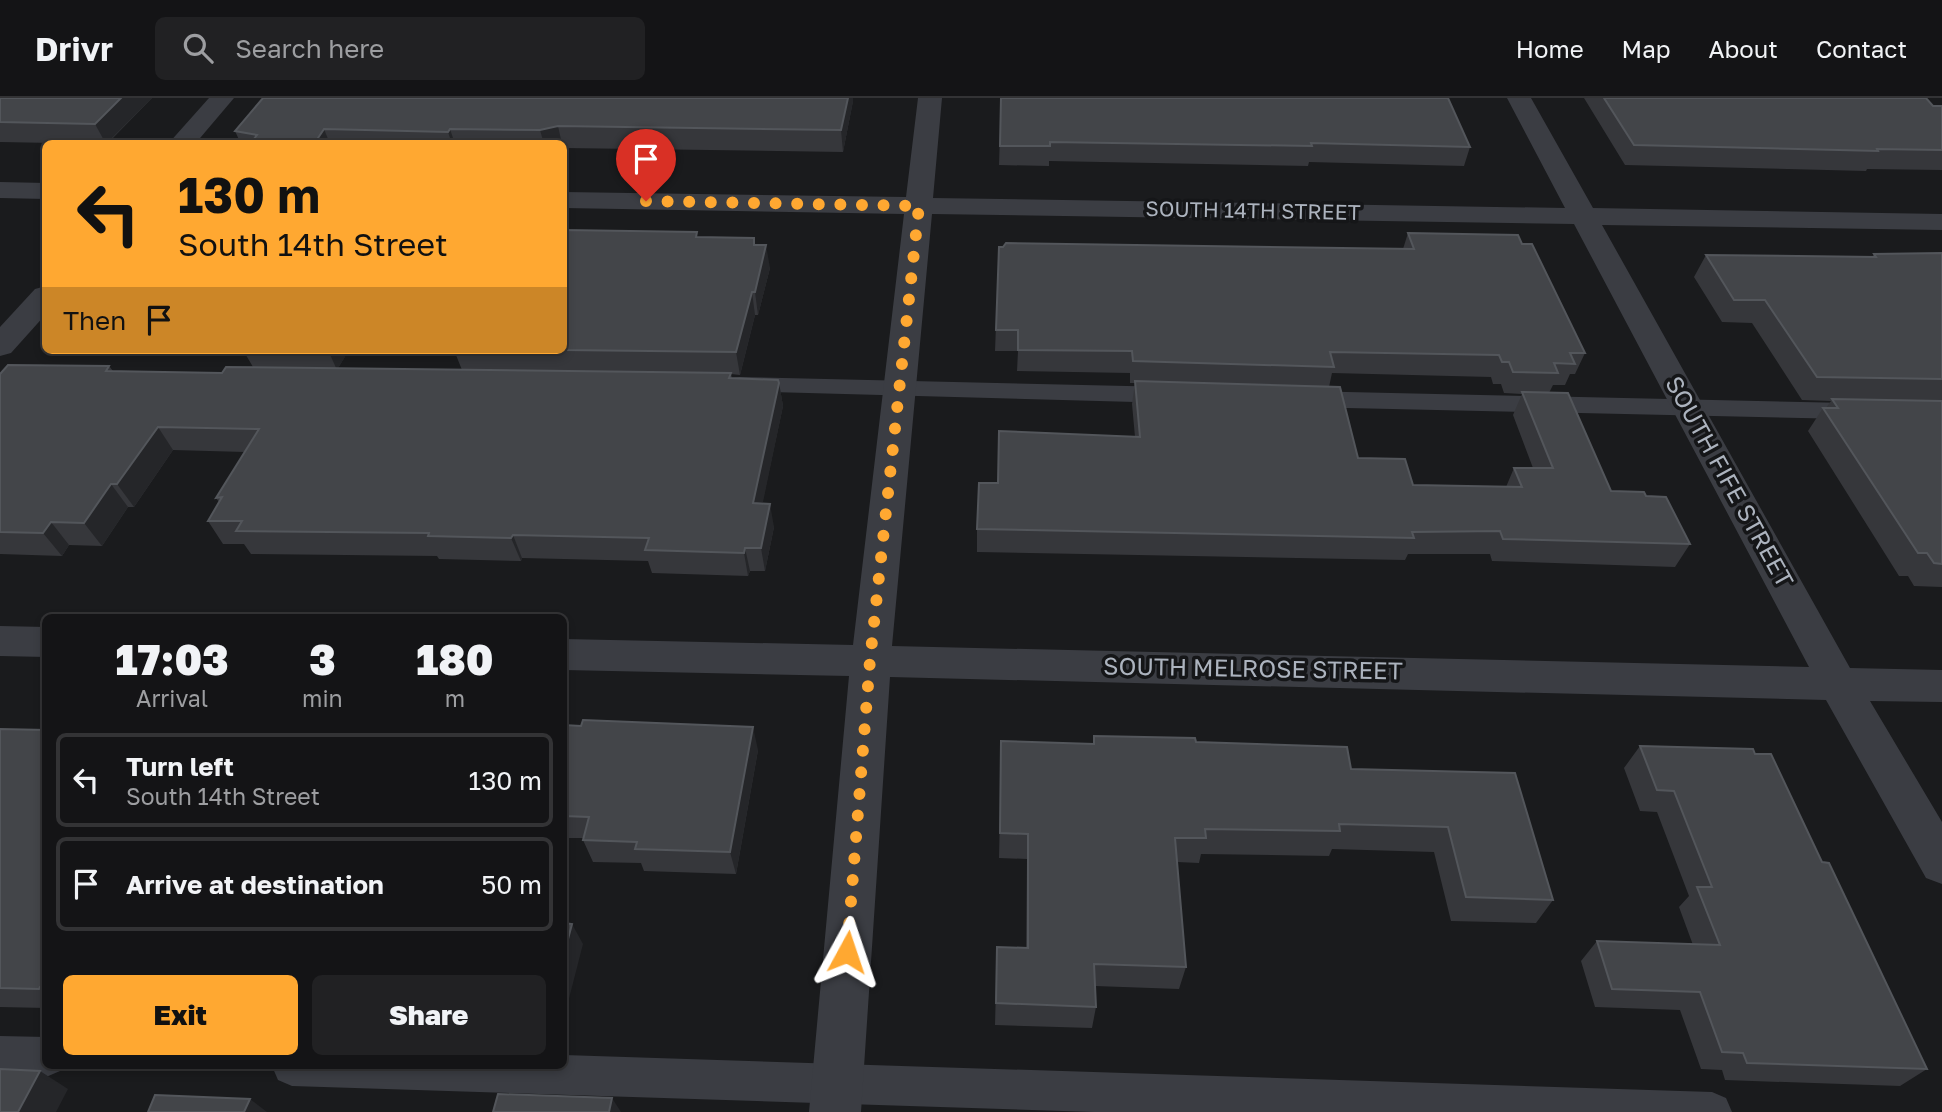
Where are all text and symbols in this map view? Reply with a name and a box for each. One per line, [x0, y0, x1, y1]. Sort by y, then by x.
search box [155, 17, 645, 80]
text: Drivr [35, 29, 113, 68]
icon: search [179, 29, 217, 67]
text: Search here [235, 33, 384, 64]
text: Home [1516, 34, 1584, 63]
text: Map [1622, 34, 1671, 63]
text: About [1709, 34, 1778, 63]
text: Contact [1816, 34, 1907, 63]
pin [616, 129, 676, 201]
icon: arrive [627, 140, 665, 178]
text: 130 m [178, 165, 320, 224]
icon: left [63, 168, 154, 259]
street label: SOUTH 14TH STREET [1145, 195, 1361, 225]
text: South 14th Street [178, 225, 448, 263]
icon: arrive [140, 301, 178, 339]
text: Then [63, 305, 126, 336]
street label: SOUTH FIFE STREET [1660, 371, 1801, 592]
text: 17:03 [115, 634, 229, 684]
text: 3 [309, 634, 336, 684]
text: 180 [416, 634, 494, 684]
street label: SOUTH MELROSE STREET [1103, 650, 1403, 685]
text: Arrival [136, 684, 208, 712]
text: min [302, 684, 343, 712]
text: m [445, 684, 465, 712]
text: Turn left [126, 751, 234, 782]
icon: left [67, 761, 105, 799]
text: 130 m [469, 765, 542, 796]
text: South 14th Street [126, 782, 320, 810]
icon: arrive [67, 865, 105, 903]
text: Arrive at destination [126, 869, 384, 900]
text: 50 m [481, 869, 542, 900]
position arrow [810, 915, 884, 989]
button: Exit [63, 975, 298, 1055]
button: Share [312, 975, 546, 1055]

